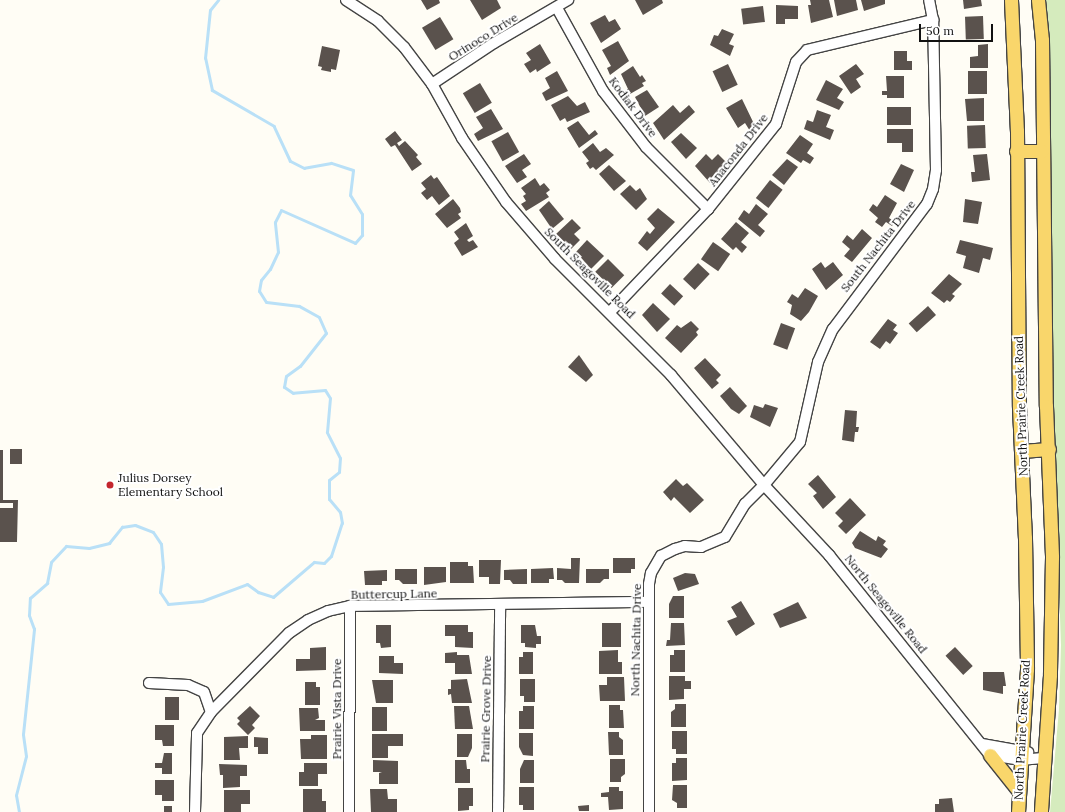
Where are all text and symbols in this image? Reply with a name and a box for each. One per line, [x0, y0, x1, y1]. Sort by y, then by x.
street label: Orinoco Drive [446, 10, 520, 64]
scale bar [921, 16, 995, 42]
text: 50 m [926, 23, 954, 38]
street label: Kodiak Drive [606, 74, 660, 140]
street label: Anaconda Drive [705, 111, 771, 189]
street label: South Nachita Drive [838, 197, 918, 295]
street label: South Seagoville Road [542, 225, 638, 321]
street label: North Prairie Creek Road [1011, 336, 1031, 476]
place label: Julius Dorsey Elementary School [118, 471, 223, 499]
marker: Julius Dorsey Elementary School [105, 480, 115, 490]
street label: North Seagoville Road [842, 552, 930, 656]
street label: North Nachita Drive [628, 584, 644, 696]
street label: Buttercup Lane [351, 586, 437, 602]
street label: Prairie Grove Drive [478, 655, 494, 763]
street label: Prairie Vista Drive [330, 659, 344, 759]
street label: North Prairie Creek Road [1011, 660, 1033, 800]

